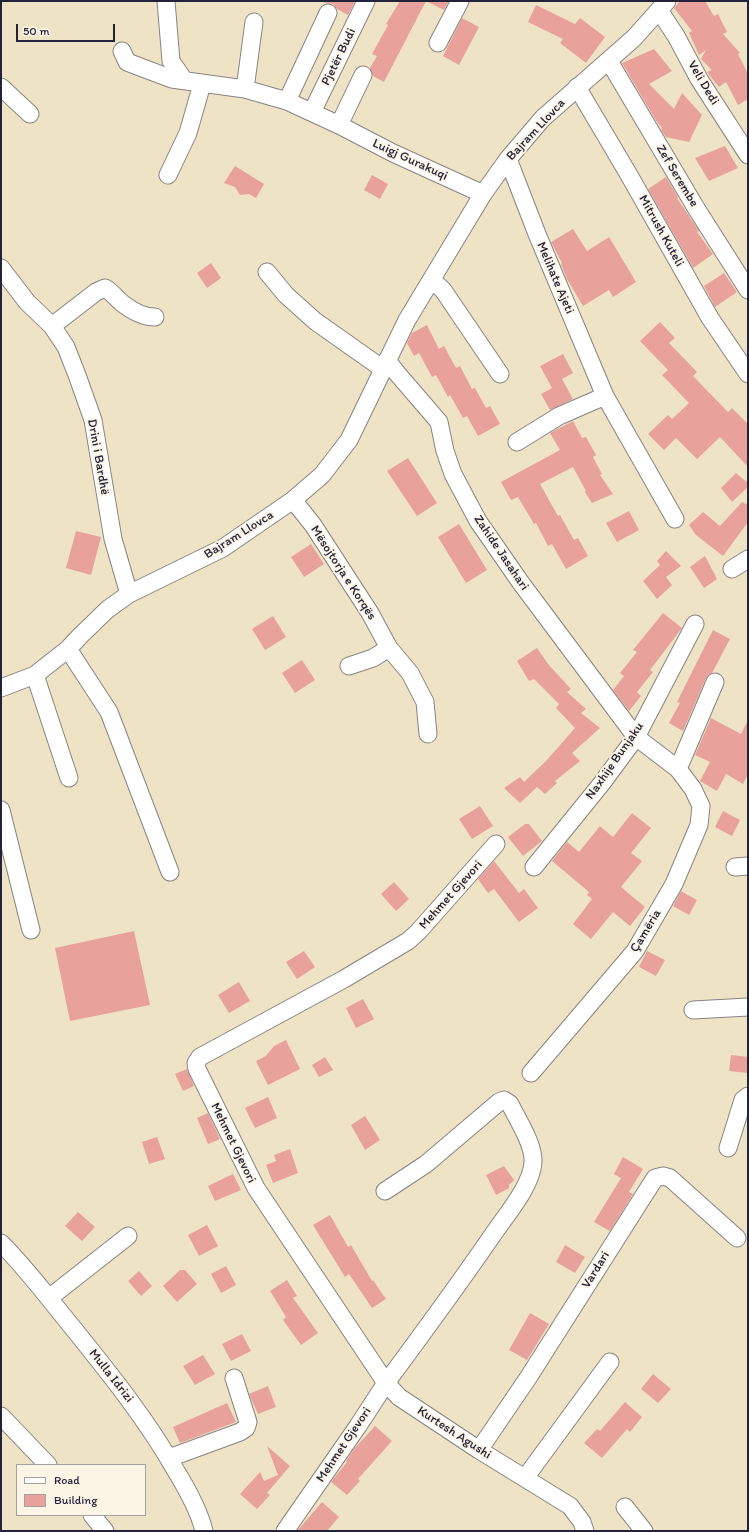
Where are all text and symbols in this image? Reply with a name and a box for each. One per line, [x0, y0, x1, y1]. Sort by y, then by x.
scale bar [18, 16, 117, 42]
text: 50 m [23, 24, 49, 38]
street label: Pjetër Budi [318, 26, 360, 88]
street label: Veli Dedi [684, 58, 722, 108]
street label: Bajram Llovca [503, 96, 569, 164]
street label: Luigj Gurakuqi [370, 136, 450, 184]
street label: Zef Serembe [652, 142, 702, 210]
street label: Mitrush Kuteli [635, 192, 687, 270]
street label: Melihate Ajeti [533, 240, 577, 316]
street label: Drini i Bardhë [84, 418, 112, 496]
street label: Bajram Llovca [201, 507, 277, 563]
street label: Zahide Jasahari [470, 512, 532, 594]
street label: Mësojtorja e Korqës [307, 523, 379, 623]
street label: Naxhije Bunjaku [583, 719, 647, 803]
street label: Mehmet Gjevori [416, 857, 486, 933]
street label: Çamëria [627, 907, 665, 955]
street label: Mehmet Gjevori [207, 1100, 259, 1186]
street label: Vardari [579, 1249, 613, 1291]
street label: Mulla Idrizi [85, 1346, 137, 1406]
street label: Kurtesh Agushi [414, 1403, 494, 1463]
street label: Mehmet Gjevori [313, 1404, 375, 1486]
legend [16, 1464, 146, 1516]
text: Road [54, 1473, 80, 1487]
text: Building [54, 1493, 97, 1507]

